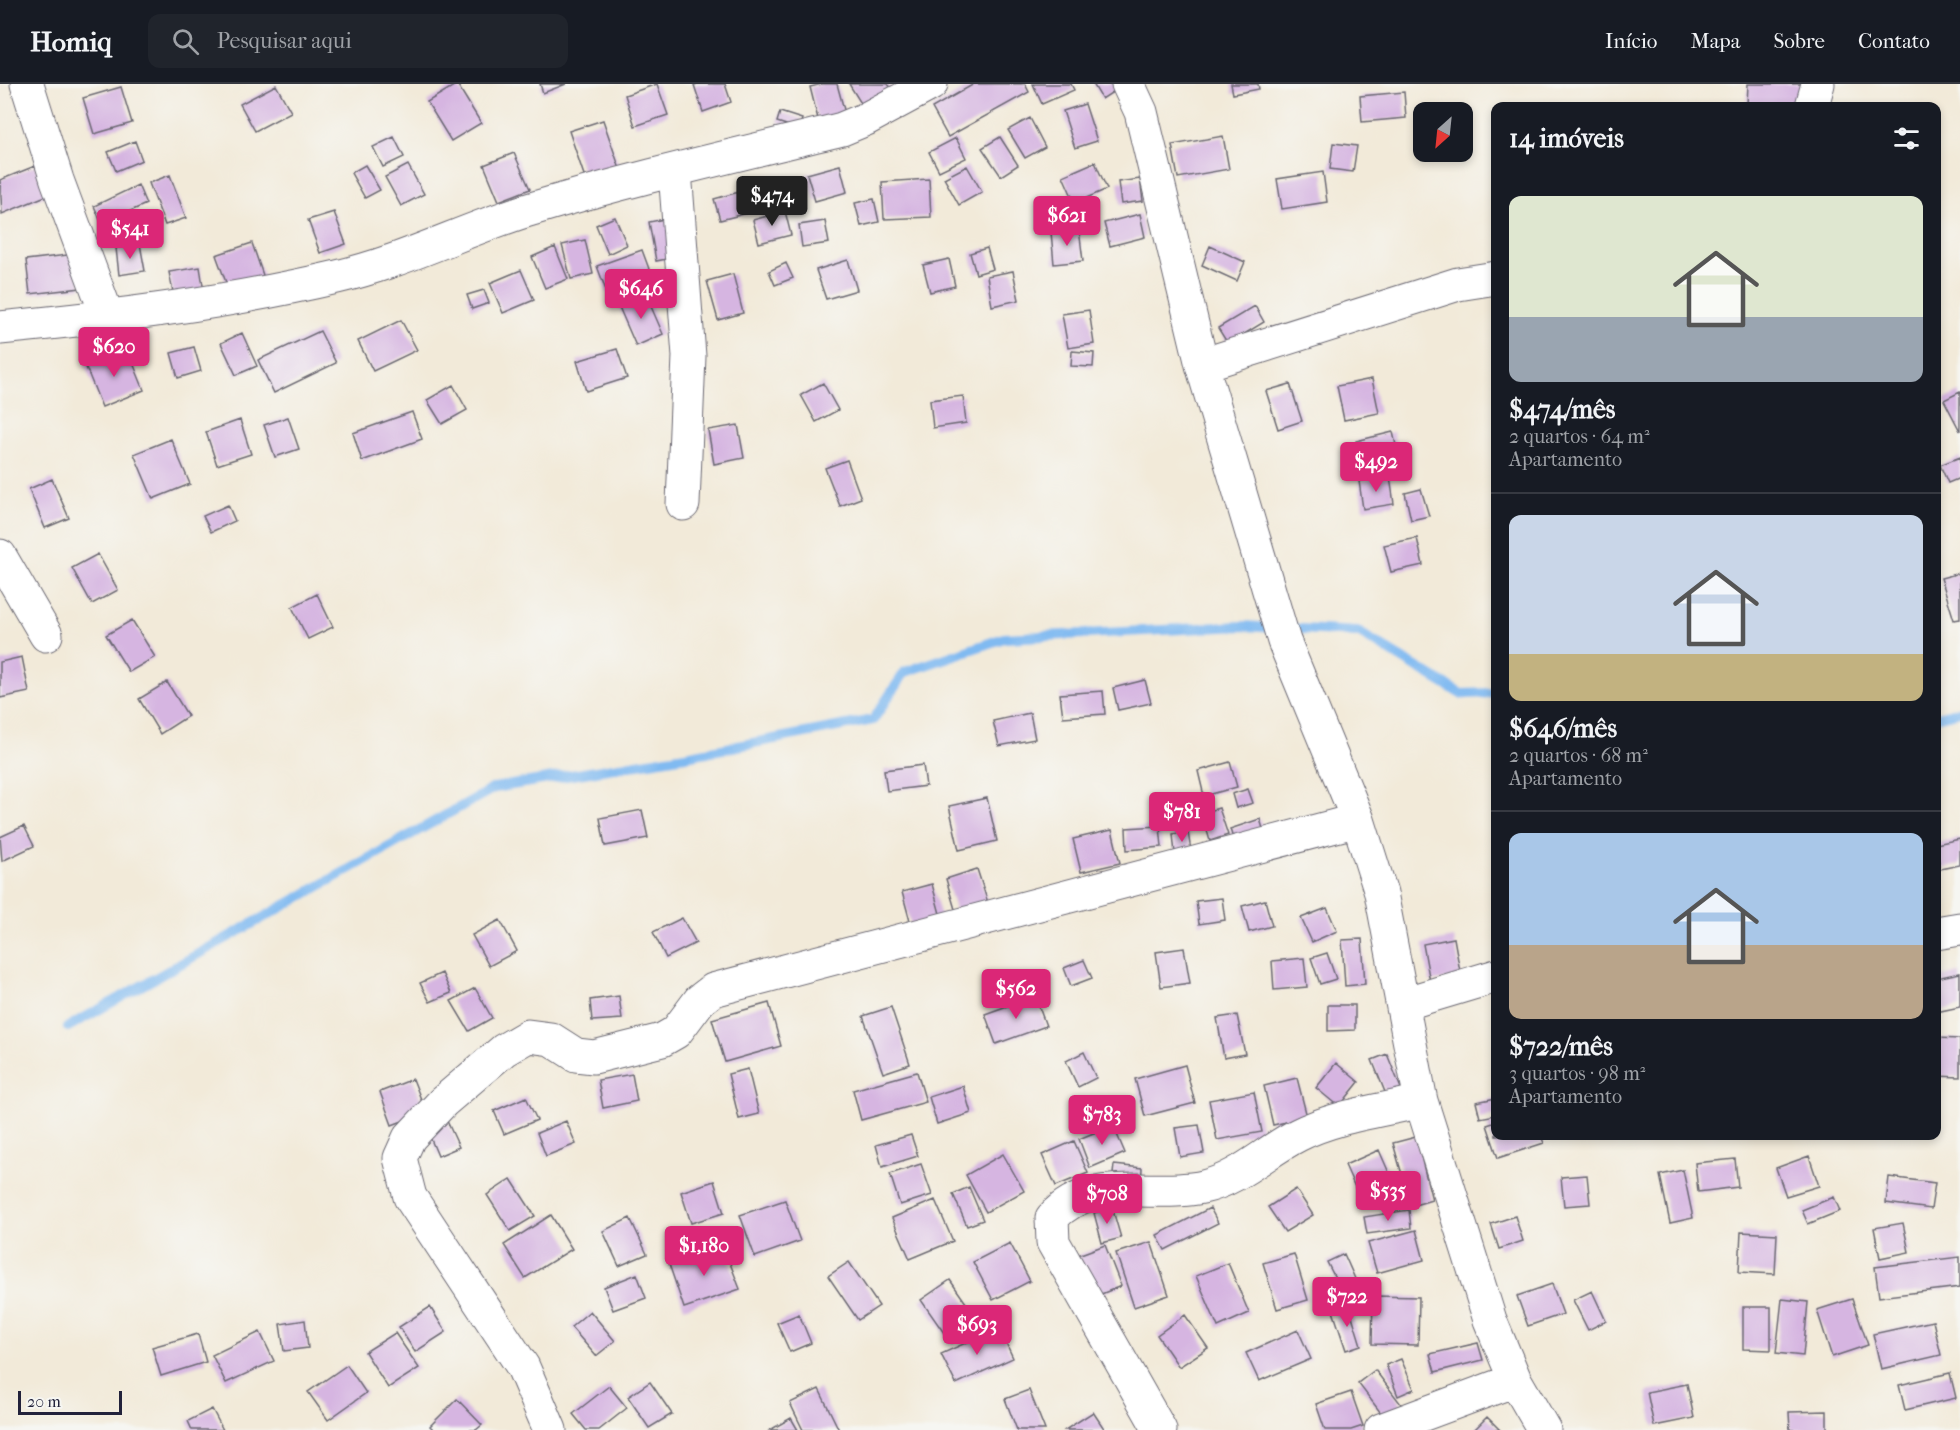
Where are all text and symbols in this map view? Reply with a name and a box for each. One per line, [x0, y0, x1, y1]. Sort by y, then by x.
search box [148, 14, 568, 68]
text: Homiq [30, 25, 112, 58]
icon: search [169, 25, 202, 58]
text: Pesquisar aqui [217, 28, 352, 54]
text: Início [1605, 29, 1657, 53]
text: Mapa [1690, 29, 1740, 53]
text: Sobre [1773, 29, 1825, 53]
text: Contato [1858, 29, 1930, 53]
north arrow [1413, 102, 1473, 162]
map controls [1413, 102, 1473, 162]
icon: filters [1890, 122, 1923, 155]
text: 14 imóveis [1509, 123, 1624, 154]
pin: $474 [736, 176, 808, 227]
text: $474 [750, 184, 794, 207]
pin: $621 [1031, 196, 1103, 247]
text: $621 [1047, 204, 1087, 227]
pin: $541 [94, 209, 166, 260]
text: $541 [111, 217, 149, 240]
icon: home [1662, 235, 1770, 343]
pin: $646 [605, 269, 677, 320]
text: $646 [619, 277, 663, 300]
pin: $620 [78, 327, 150, 378]
text: $620 [92, 335, 136, 358]
text: $474/mês [1509, 394, 1615, 425]
text: 2 quartos · 64 m² [1509, 425, 1650, 448]
pin: $492 [1340, 442, 1412, 493]
text: Apartamento [1509, 448, 1622, 471]
text: $492 [1354, 450, 1398, 473]
icon: home [1662, 554, 1770, 662]
text: $646/mês [1509, 713, 1617, 744]
text: 2 quartos · 68 m² [1509, 744, 1648, 767]
text: Apartamento [1509, 767, 1622, 790]
pin: $781 [1146, 792, 1218, 843]
text: $781 [1163, 800, 1201, 823]
icon: home [1662, 872, 1770, 980]
pin: $562 [980, 969, 1052, 1020]
text: $562 [996, 977, 1036, 1000]
text: $722/mês [1509, 1031, 1613, 1062]
text: 3 quartos · 98 m² [1509, 1062, 1645, 1085]
text: Apartamento [1509, 1085, 1622, 1108]
pin: $783 [1066, 1095, 1138, 1146]
text: $783 [1083, 1103, 1121, 1126]
pin: $535 [1352, 1171, 1424, 1222]
pin: $708 [1071, 1174, 1143, 1225]
text: $535 [1370, 1179, 1406, 1202]
text: $708 [1086, 1182, 1128, 1205]
pin: $1,180 [655, 1226, 753, 1277]
text: $1,180 [679, 1234, 729, 1257]
pin: $722 [1311, 1277, 1383, 1328]
text: $722 [1326, 1285, 1368, 1308]
pin: $693 [941, 1305, 1013, 1356]
text: $693 [957, 1313, 997, 1336]
scale bar [18, 1388, 122, 1416]
text: 20 m [27, 1392, 61, 1411]

